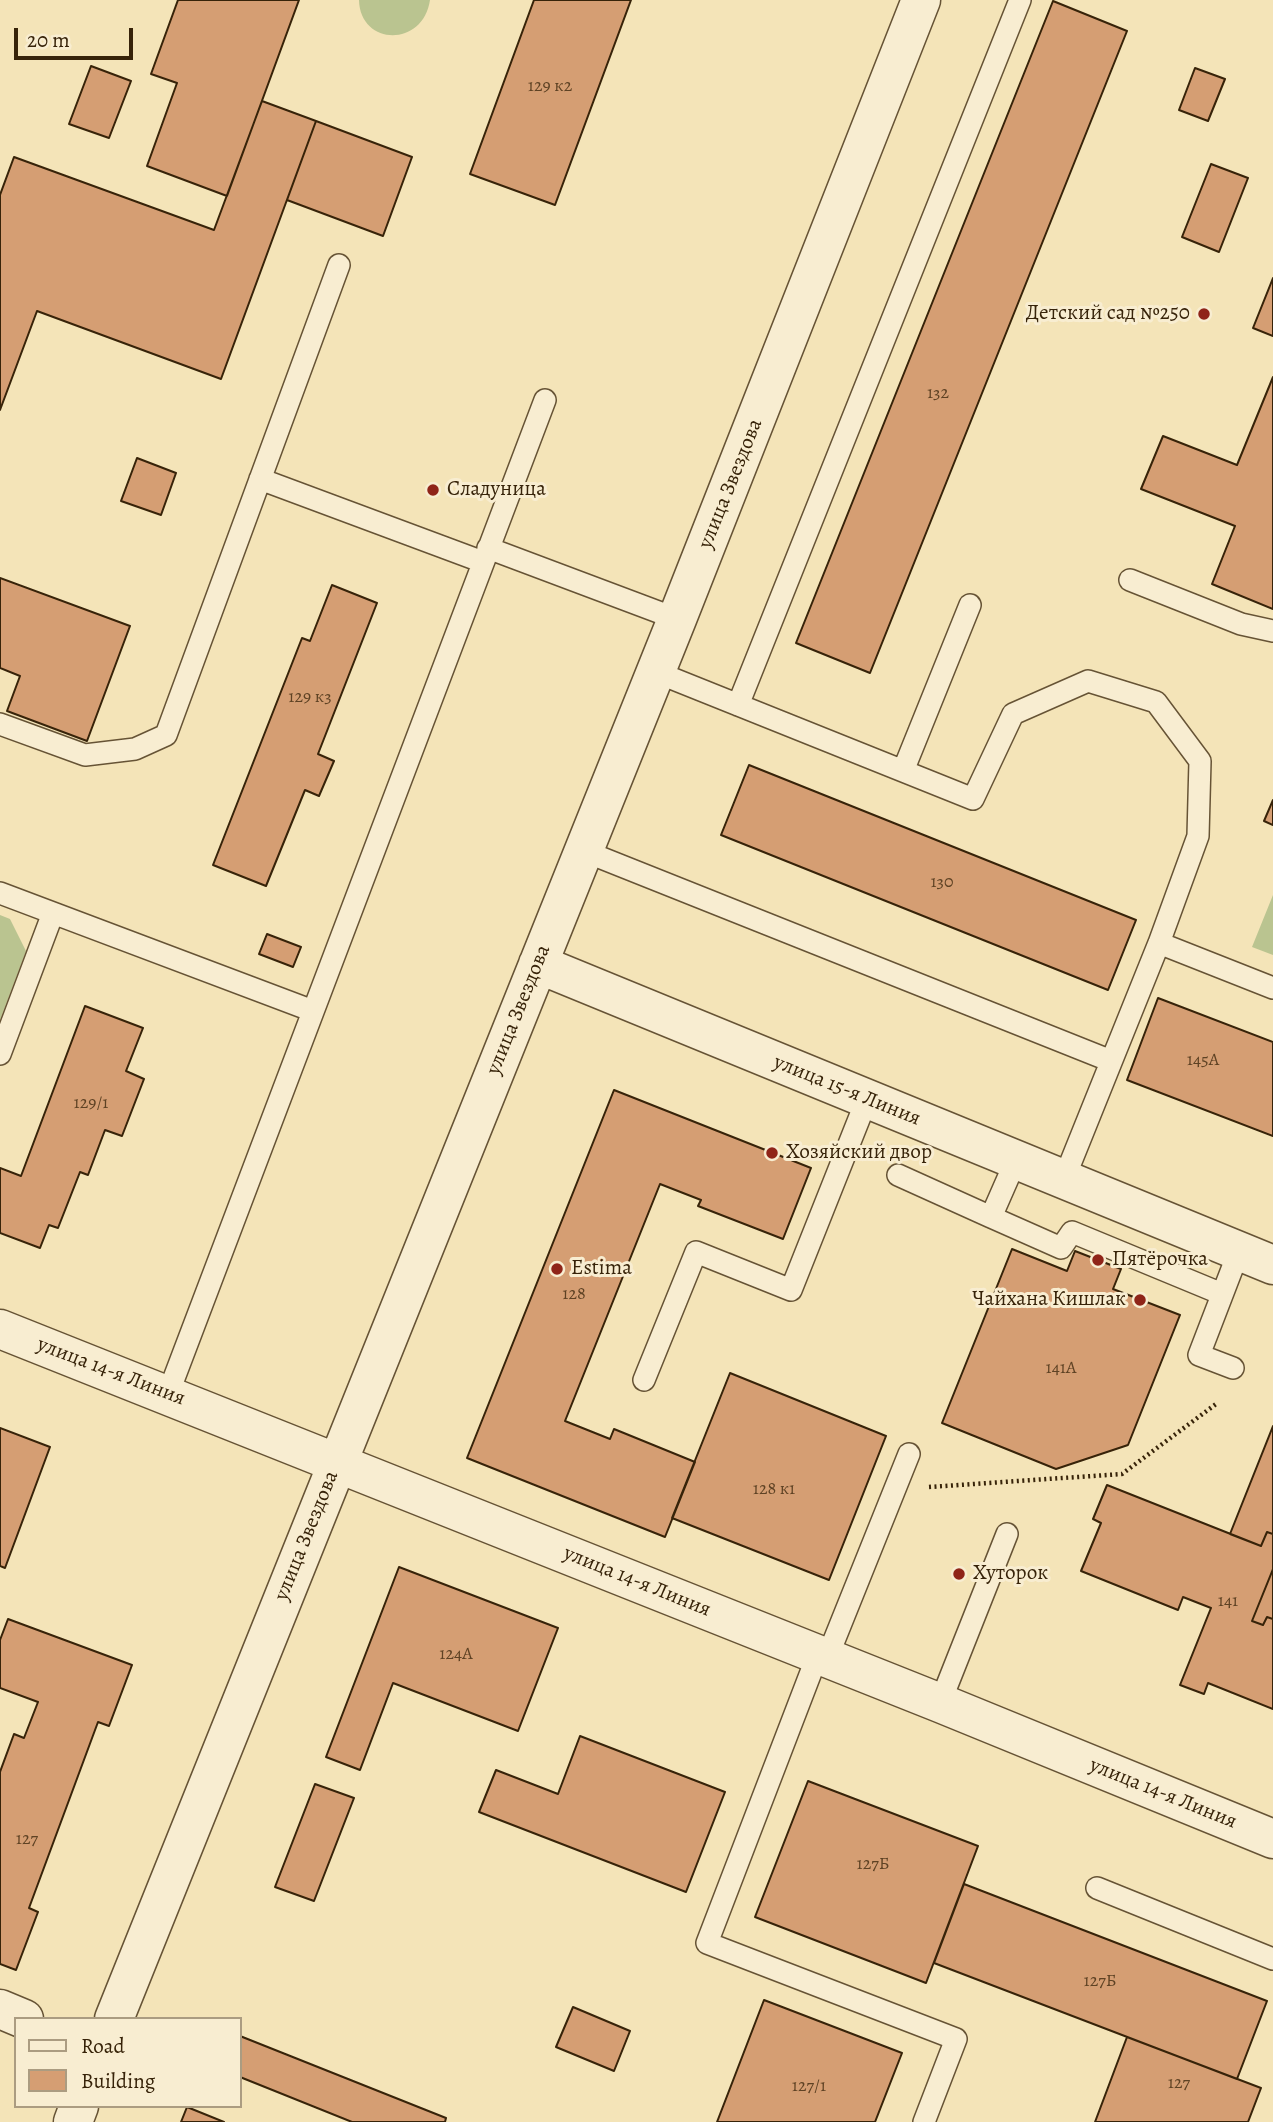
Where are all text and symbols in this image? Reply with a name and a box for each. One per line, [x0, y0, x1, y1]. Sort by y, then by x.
scale bar [18, 14, 136, 58]
text: 20 m [27, 26, 70, 54]
house number: 129 к2 [528, 76, 572, 98]
place label: Детский сад №250 [1026, 301, 1190, 327]
marker: Детский сад №250 [1196, 306, 1212, 322]
house number: 132 [927, 383, 949, 405]
street label: улица Звездова [694, 415, 768, 553]
place label: Сладуница [447, 477, 546, 503]
marker: Сладуница [425, 482, 441, 498]
house number: 129 к3 [288, 687, 332, 709]
house number: 130 [930, 872, 954, 894]
street label: улица Звездова [482, 941, 556, 1079]
street label: улица 15-я Линия [770, 1050, 924, 1132]
house number: 145А [1187, 1050, 1219, 1072]
house number: 129/1 [74, 1093, 108, 1115]
place label: Хозяйский двор [786, 1140, 932, 1166]
marker: Хозяйский двор [764, 1145, 780, 1161]
place label: Пятёрочка [1112, 1247, 1208, 1273]
marker: Пятёрочка [1090, 1252, 1106, 1268]
place label: Estima [571, 1256, 632, 1282]
marker: Estima [549, 1261, 565, 1277]
house number: 128 [562, 1284, 586, 1306]
place label: Чайхана Кишлак [972, 1287, 1126, 1313]
marker: Чайхана Кишлак [1132, 1292, 1148, 1308]
street label: улица 14-я Линия [33, 1332, 189, 1412]
house number: 141А [1046, 1358, 1076, 1380]
street label: улица Звездова [270, 1467, 344, 1605]
house number: 128 к1 [753, 1479, 795, 1501]
street label: улица 14-я Линия [560, 1541, 714, 1623]
place label: Хуторок [973, 1561, 1048, 1587]
marker: Хуторок [951, 1566, 967, 1582]
house number: 141 [1218, 1591, 1238, 1613]
house number: 124А [439, 1644, 473, 1666]
street label: улица 14-я Линия [1086, 1753, 1240, 1835]
house number: 127 [16, 1829, 38, 1851]
house number: 127Б [857, 1854, 889, 1876]
house number: 127Б [1084, 1971, 1116, 1993]
legend [14, 2017, 242, 2108]
text: Road [81, 2032, 125, 2060]
text: Building [81, 2067, 155, 2095]
house number: 127 [1168, 2073, 1190, 2095]
house number: 127/1 [792, 2076, 826, 2098]

